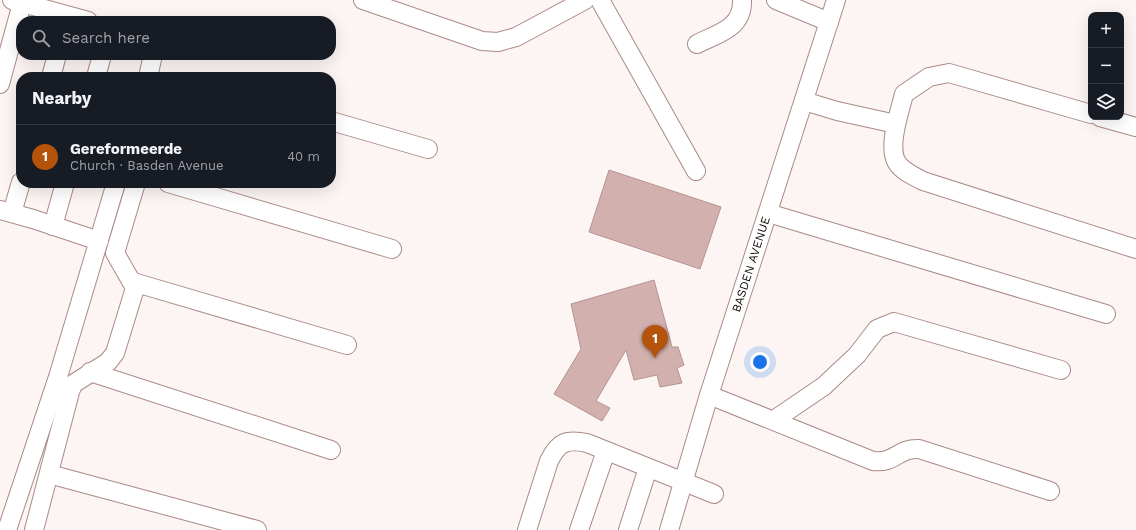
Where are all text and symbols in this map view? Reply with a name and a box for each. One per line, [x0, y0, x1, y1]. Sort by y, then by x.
map controls [1088, 12, 1124, 120]
button: + [1088, 12, 1124, 48]
search box [16, 16, 336, 60]
icon: search [30, 27, 52, 49]
text: Search here [62, 29, 150, 47]
button: − [1088, 48, 1124, 84]
button: layers [1088, 84, 1124, 120]
text: Nearby [32, 88, 91, 108]
text: Gereformeerde [70, 140, 182, 158]
text: 1 [42, 149, 48, 164]
text: 40 m [287, 149, 320, 164]
text: Church · Basden Avenue [70, 158, 224, 173]
street label: BASDEN AVENUE [729, 215, 773, 314]
pin: 1 [642, 325, 668, 358]
your location [750, 352, 770, 372]

